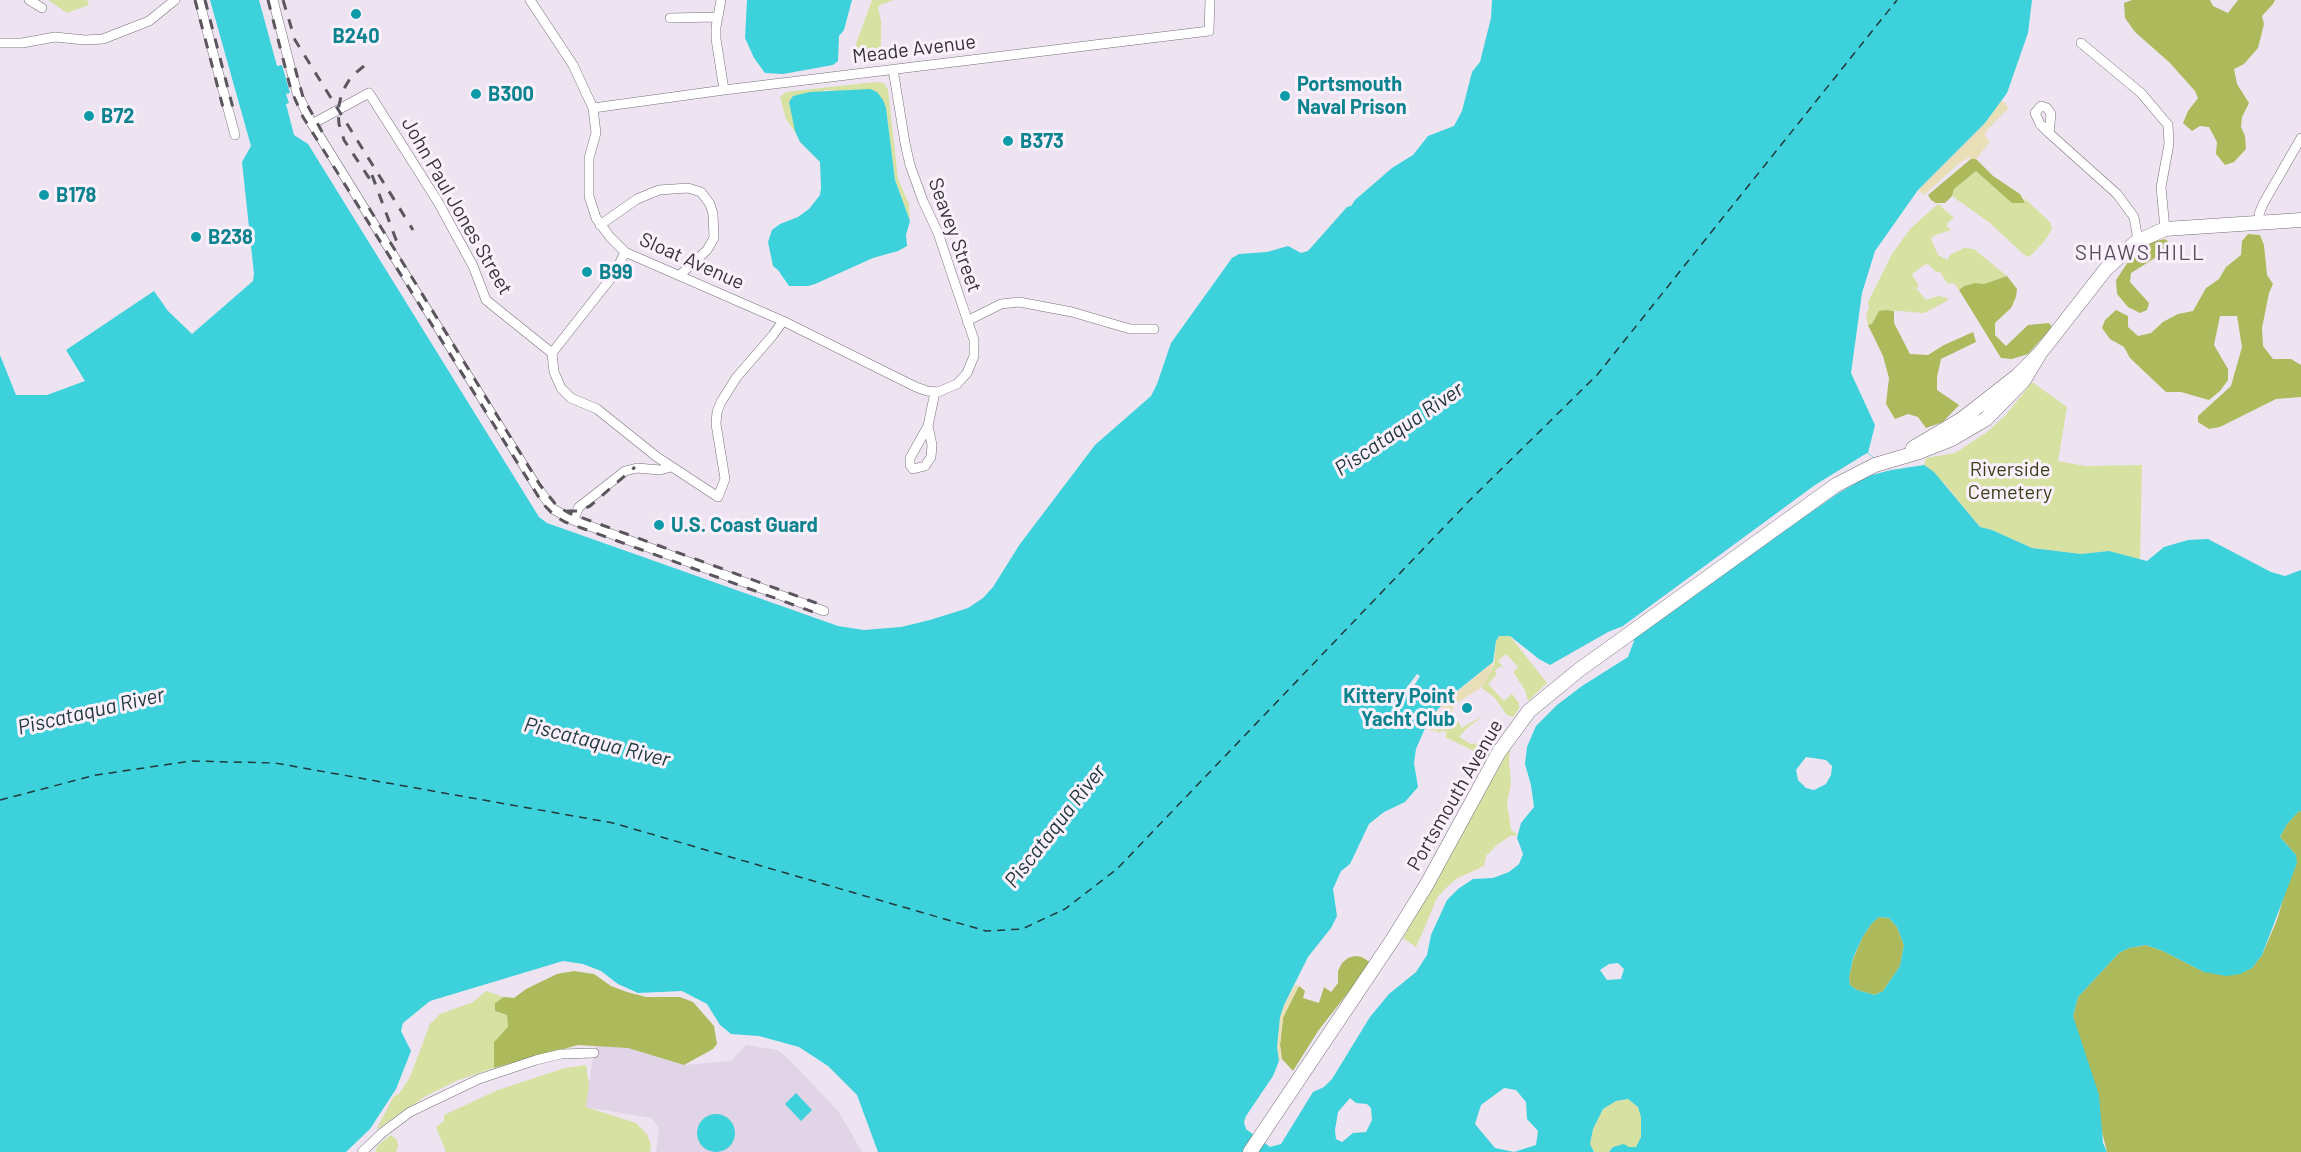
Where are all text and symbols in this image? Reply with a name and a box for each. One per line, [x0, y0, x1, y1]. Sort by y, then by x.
marker: B240 [349, 7, 363, 21]
place label: B240 [332, 24, 380, 48]
street label: Meade Avenue [851, 30, 977, 68]
place label: Portsmouth Naval Prison [1297, 72, 1407, 119]
place label: B300 [488, 82, 534, 106]
marker: B300 [469, 87, 483, 101]
marker: Portsmouth Naval Prison [1278, 89, 1292, 103]
place label: B72 [101, 104, 135, 128]
marker: B72 [82, 109, 96, 123]
street label: John Paul Jones Street [396, 113, 518, 299]
place label: B373 [1020, 129, 1064, 153]
marker: B373 [1001, 134, 1015, 148]
street label: Seavey Street [923, 175, 987, 295]
place label: B178 [56, 183, 96, 207]
marker: B178 [37, 188, 51, 202]
place label: B238 [208, 225, 253, 249]
street label: Sloat Avenue [636, 227, 748, 295]
marker: B238 [189, 230, 203, 244]
district label: SHAWS HILL [2075, 240, 2205, 266]
place label: B99 [599, 260, 633, 284]
marker: B99 [580, 265, 594, 279]
water label: Piscataqua River [1330, 377, 1468, 481]
park label: Riverside Cemetery [1968, 457, 2052, 504]
place label: U.S. Coast Guard [671, 513, 818, 537]
marker: U.S. Coast Guard [652, 518, 666, 532]
water label: Piscataqua River [15, 682, 167, 740]
place label: Kittery Point Yacht Club [1343, 684, 1455, 731]
marker: Kittery Point Yacht Club [1460, 701, 1474, 715]
water label: Piscataqua River [521, 712, 673, 772]
street label: Portsmouth Avenue [1402, 715, 1508, 875]
water label: Piscataqua River [999, 759, 1111, 893]

